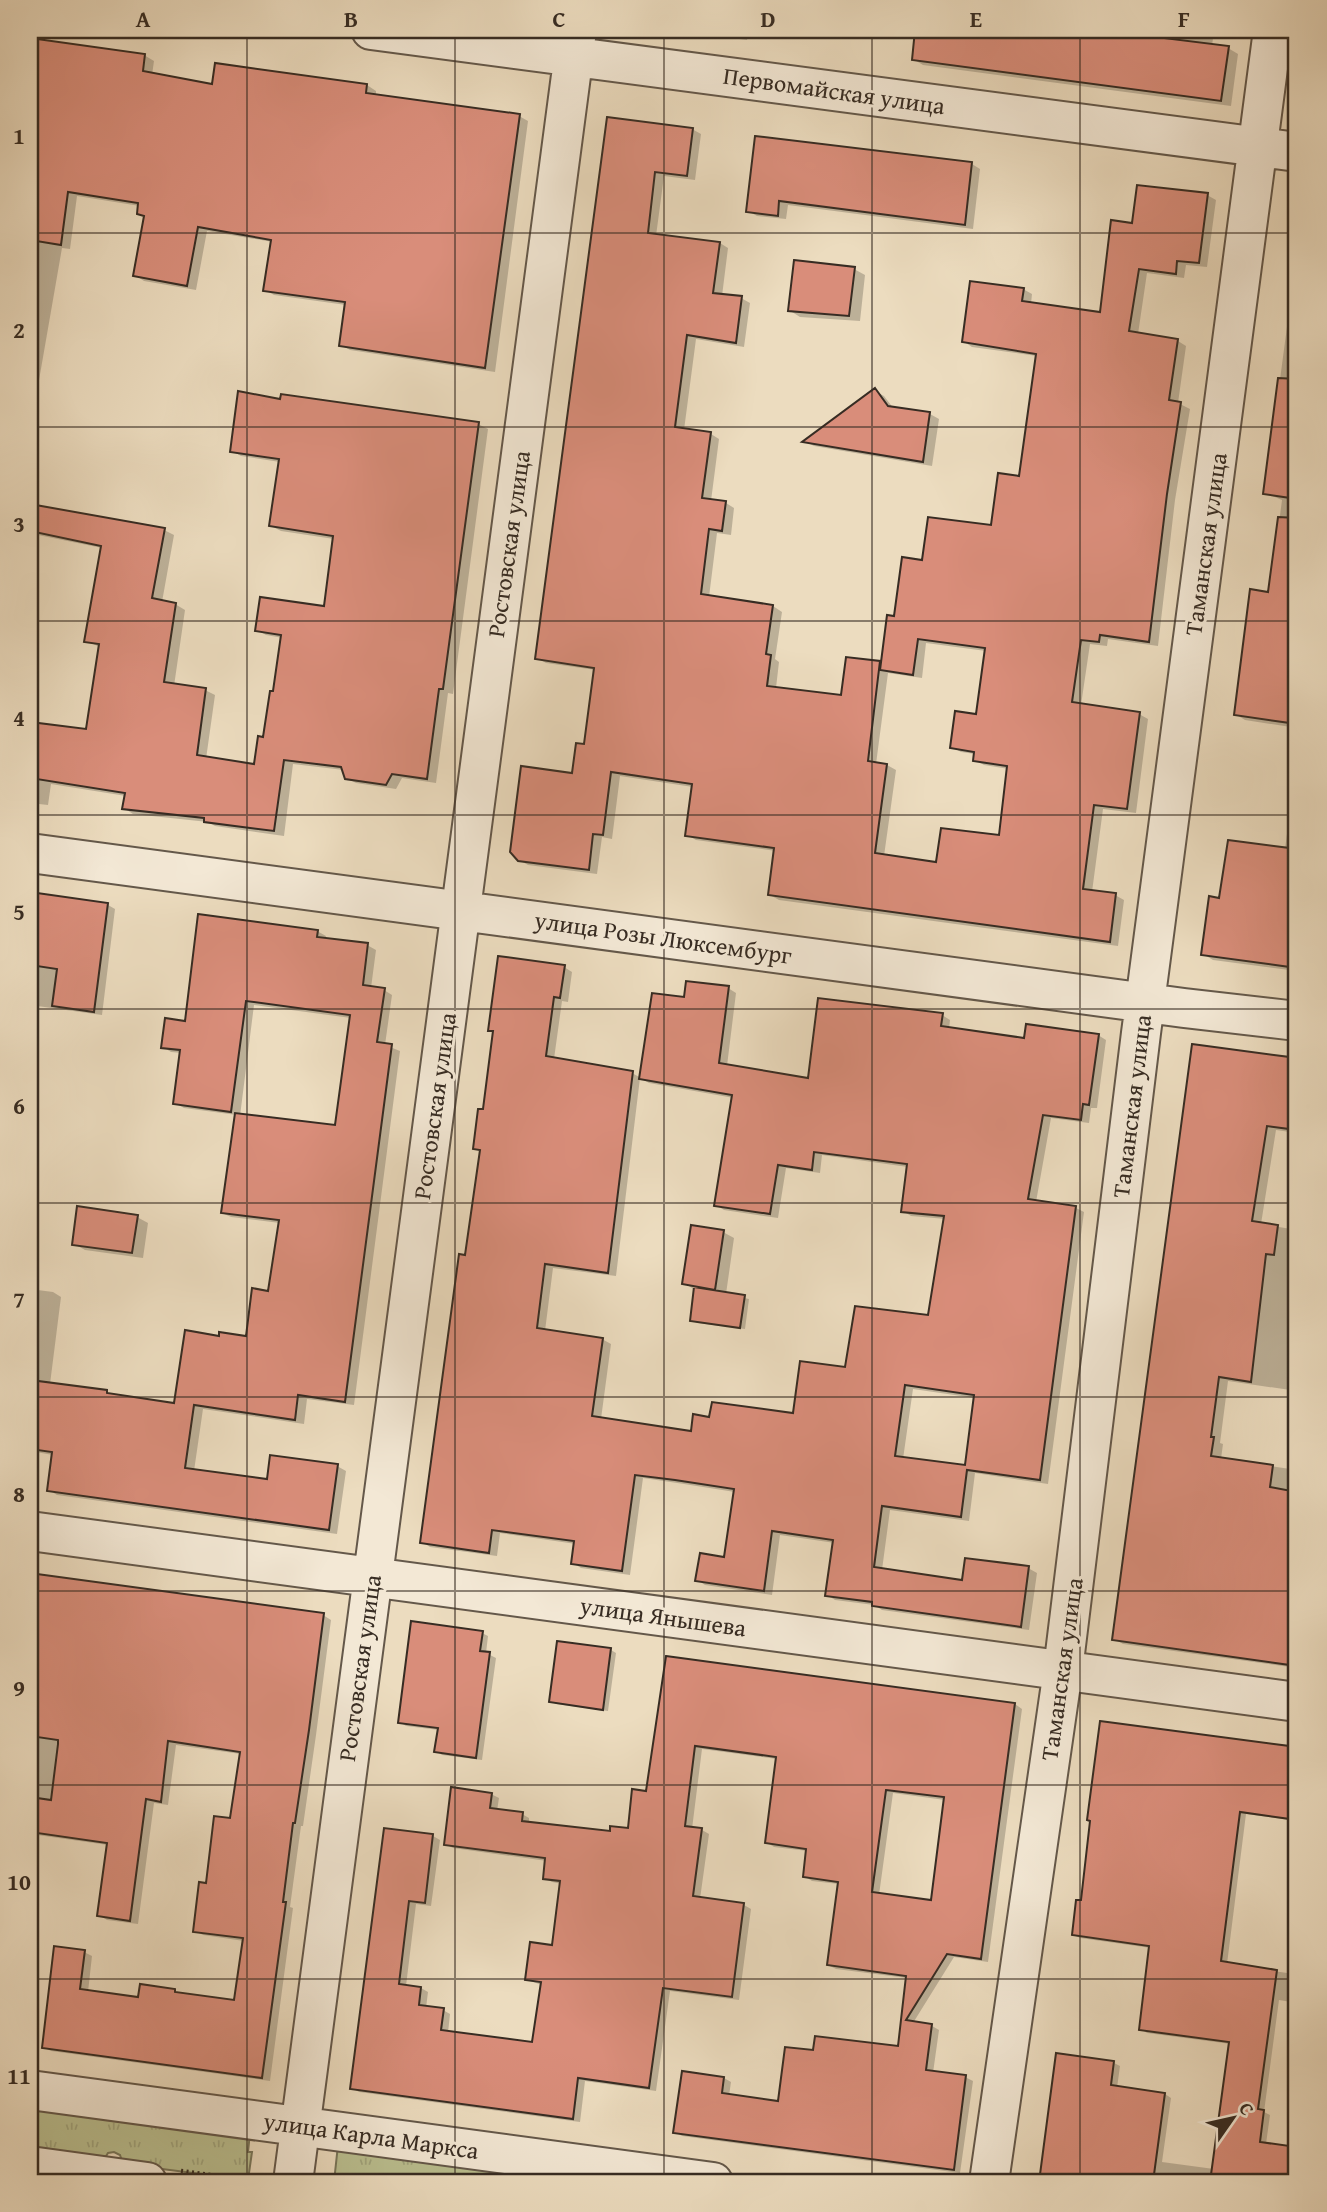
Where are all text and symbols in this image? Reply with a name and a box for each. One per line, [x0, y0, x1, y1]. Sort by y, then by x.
text: A [136, 2, 151, 35]
text: B [344, 2, 358, 35]
text: C [552, 2, 566, 35]
text: D [761, 2, 776, 35]
text: E [970, 2, 982, 35]
text: F [1178, 2, 1190, 35]
street label: Первомайская улица [721, 58, 948, 123]
text: 1 [13, 119, 25, 152]
text: 2 [13, 313, 25, 346]
street label: Ростовская улица [478, 448, 539, 640]
street label: Таманская улица [1175, 450, 1236, 638]
text: 3 [13, 507, 25, 540]
text: 4 [13, 701, 25, 734]
text: 5 [13, 895, 25, 928]
street label: улица Розы Люксембург [531, 902, 794, 973]
street label: Ростовская улица [404, 1010, 465, 1202]
street label: Таманская улица [1103, 1012, 1160, 1199]
text: 6 [13, 1089, 25, 1122]
text: 7 [13, 1283, 25, 1316]
text: 8 [13, 1477, 25, 1510]
street label: Ростовская улица [329, 1572, 390, 1764]
street label: Таманская улица [1031, 1575, 1092, 1763]
street label: улица Янышева [577, 1587, 749, 1646]
text: 9 [13, 1671, 25, 1704]
text: 10 [7, 1865, 31, 1898]
text: 11 [7, 2059, 31, 2092]
north arrow [1198, 2082, 1268, 2152]
text: С [1232, 2096, 1262, 2121]
street label: улица Карла Маркса [260, 2103, 481, 2168]

